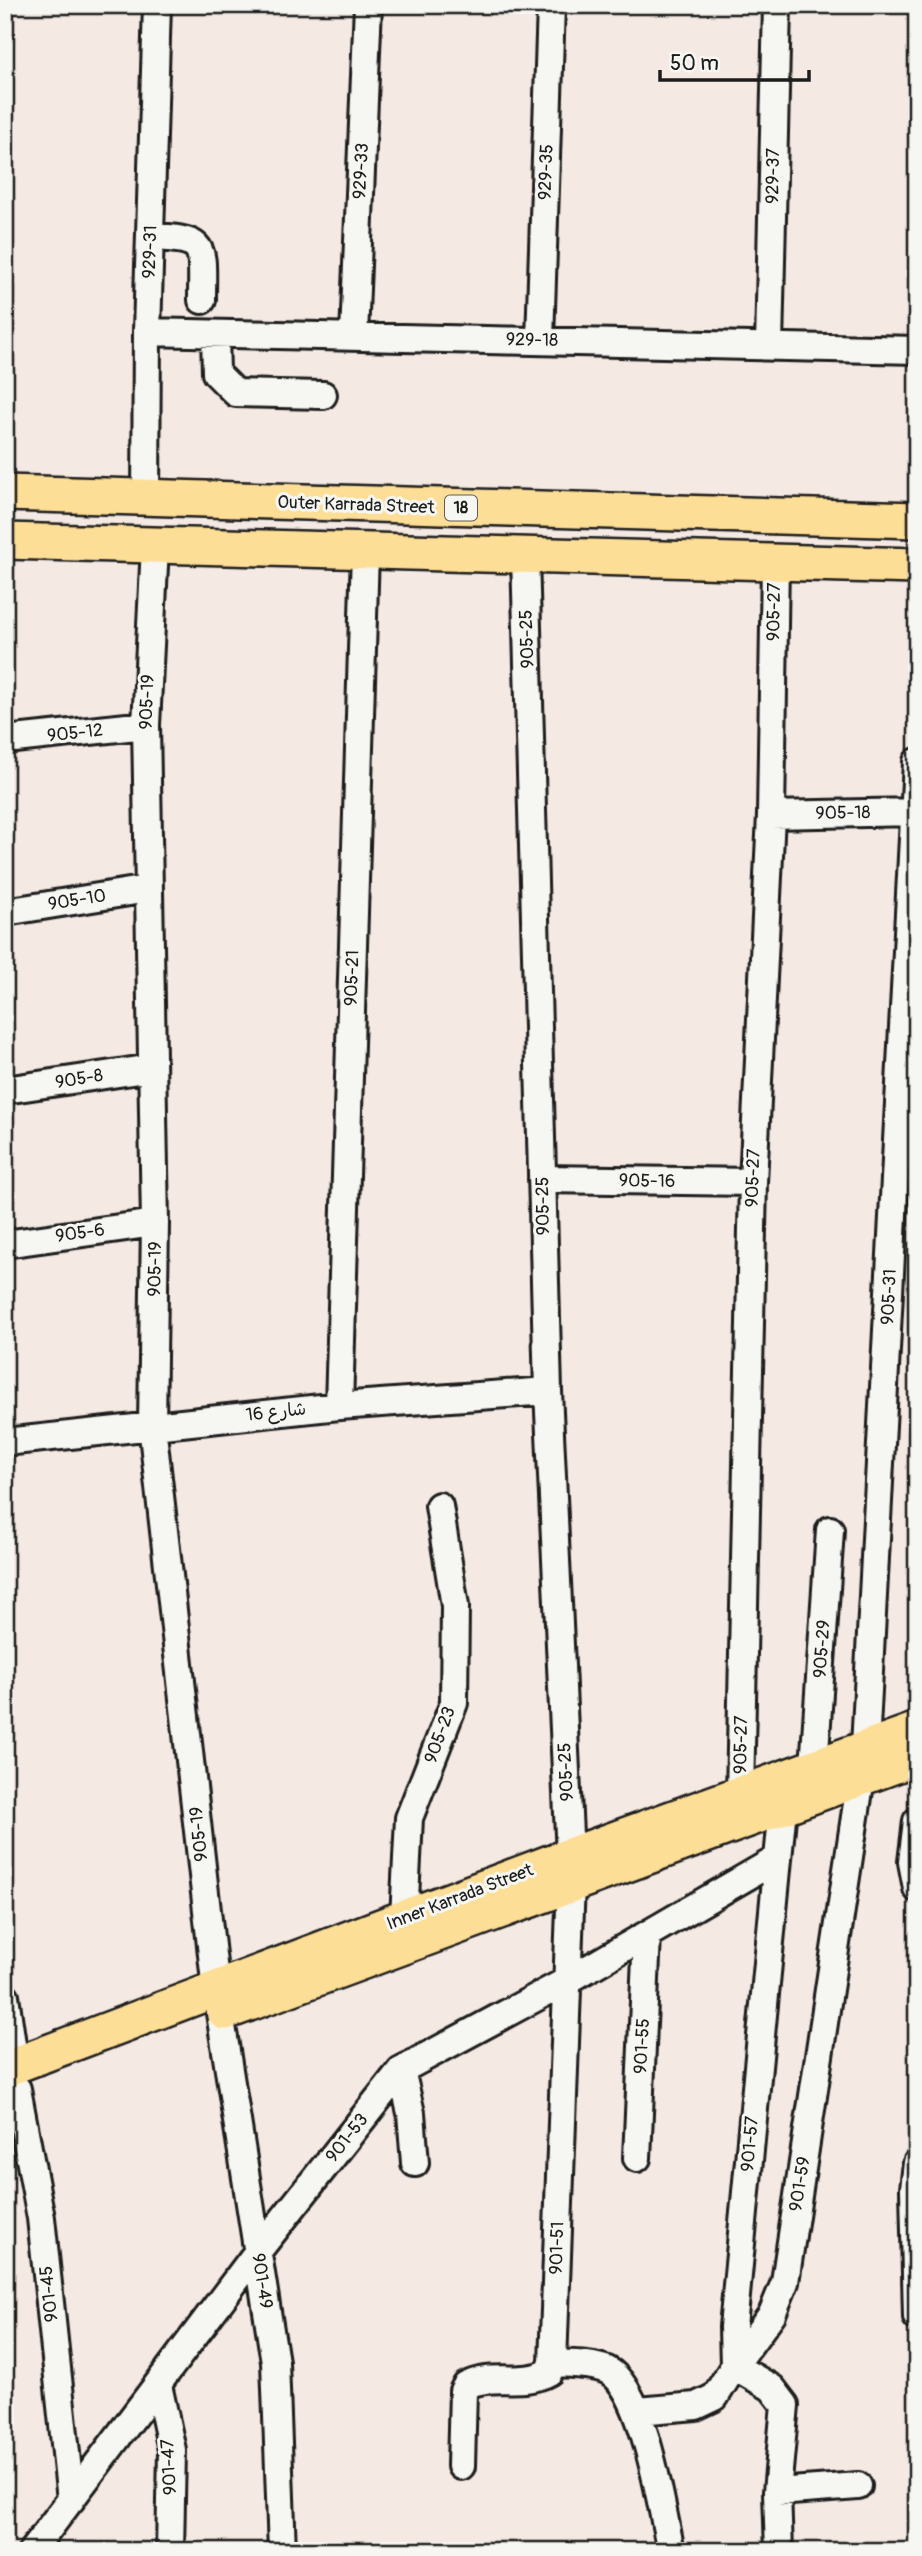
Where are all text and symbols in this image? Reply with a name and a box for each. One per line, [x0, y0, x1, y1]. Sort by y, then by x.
scale bar [660, 38, 808, 82]
text: 50 m [670, 50, 719, 77]
street label: 929-33 [348, 142, 374, 200]
street label: 929-35 [534, 144, 558, 200]
street label: 929-37 [761, 147, 785, 204]
street label: 929-31 [138, 225, 162, 279]
street label: 929-18 [506, 328, 558, 352]
street label: Outer Karrada Street [277, 491, 436, 519]
road number: 18 [445, 495, 477, 520]
street label: 905-27 [762, 582, 786, 641]
street label: 905-25 [514, 609, 540, 669]
street label: 905-19 [135, 674, 159, 730]
street label: 905-12 [46, 719, 104, 747]
street label: 905-18 [815, 801, 871, 825]
street label: 905-10 [46, 884, 108, 916]
street label: 905-21 [340, 950, 364, 1006]
street label: 905-8 [53, 1064, 105, 1094]
street label: 905-27 [740, 1148, 766, 1208]
street label: 905-16 [619, 1169, 675, 1193]
street label: 905-25 [531, 1176, 555, 1236]
street label: 905-6 [54, 1218, 106, 1248]
street label: 905-19 [143, 1241, 167, 1297]
street label: 905-31 [876, 1268, 902, 1326]
street label: شارع 16 [245, 1397, 307, 1427]
street label: 905-29 [808, 1619, 836, 1679]
street label: 905-23 [419, 1704, 461, 1766]
street label: 905-27 [729, 1715, 753, 1774]
street label: 905-25 [553, 1742, 579, 1802]
street label: 905-19 [185, 1805, 213, 1863]
street label: Inner Karrada Street [384, 1858, 537, 1936]
street label: 901-55 [629, 2018, 655, 2074]
street label: 901-53 [321, 2109, 373, 2167]
street label: 901-57 [736, 2115, 764, 2173]
street label: 901-59 [784, 2155, 816, 2213]
street label: 901-51 [545, 2221, 569, 2275]
street label: 901-49 [246, 2252, 278, 2310]
street label: 901-45 [35, 2265, 63, 2323]
street label: 901-47 [156, 2438, 182, 2496]

